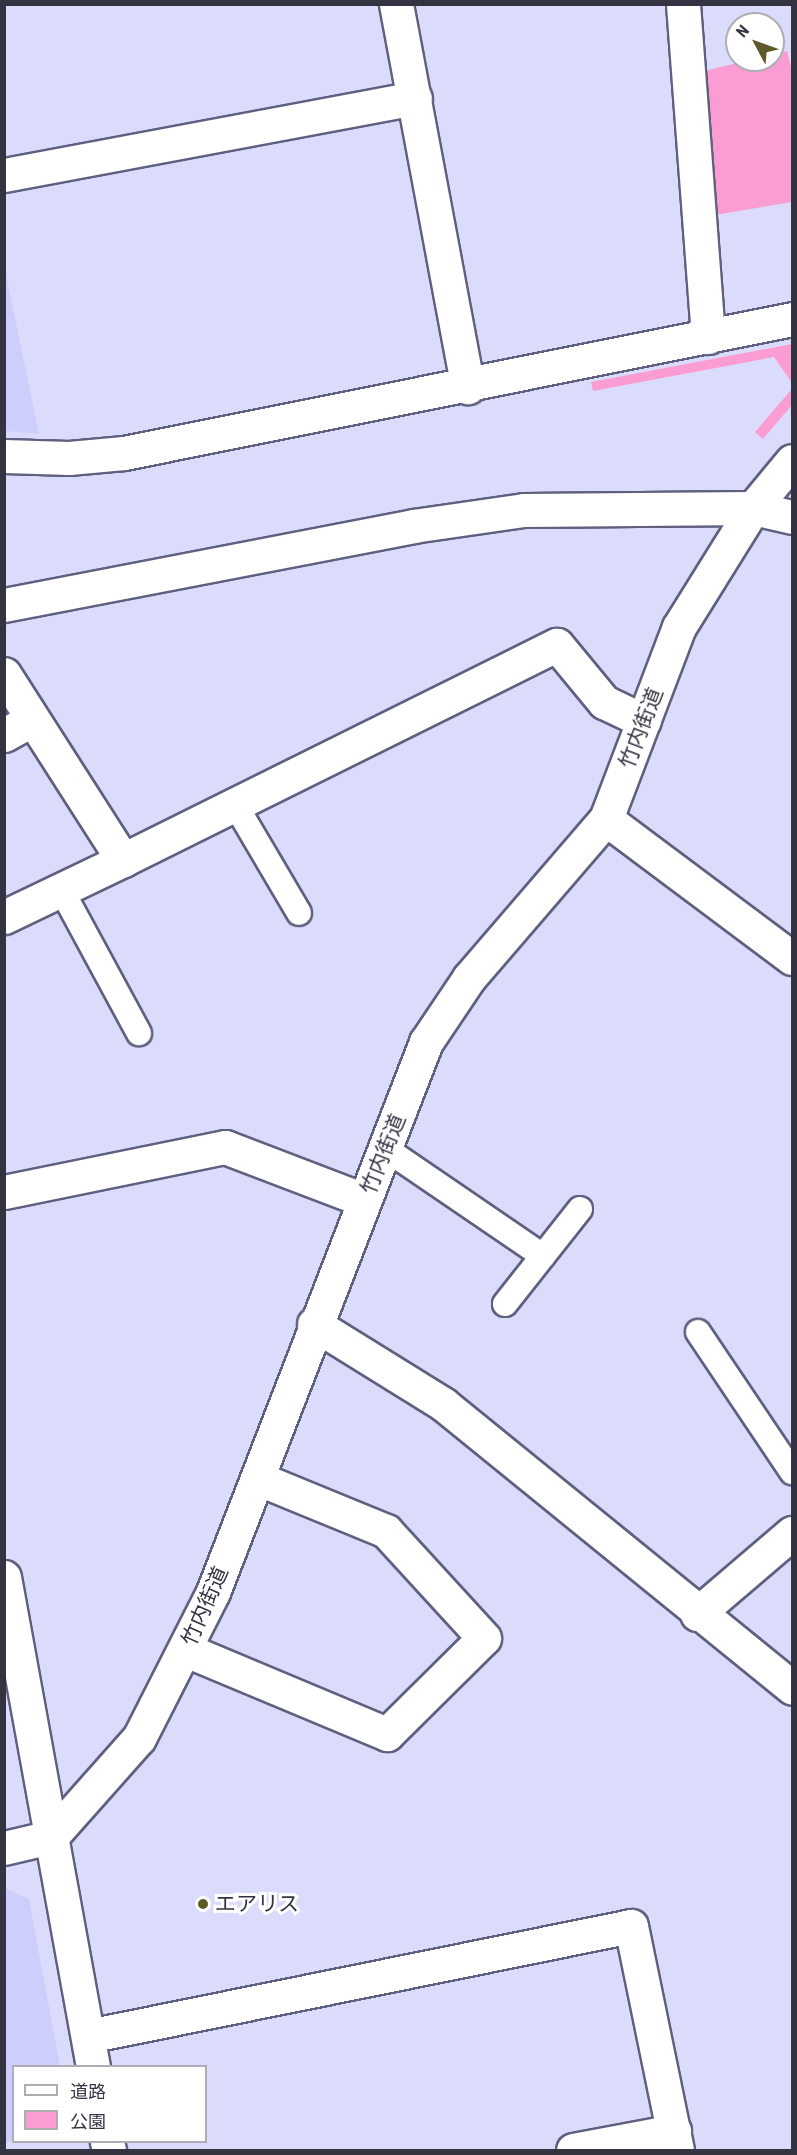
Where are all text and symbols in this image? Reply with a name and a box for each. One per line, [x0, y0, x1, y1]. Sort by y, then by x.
north arrow [725, 12, 785, 72]
text: N [732, 21, 753, 41]
street label: 竹内街道 [614, 684, 668, 772]
street label: 竹内街道 [356, 1110, 410, 1198]
street label: 竹内街道 [176, 1563, 234, 1649]
place label: エアリス [215, 1891, 299, 1917]
marker: エアリス [196, 1897, 210, 1911]
legend [12, 2065, 207, 2143]
text: 道路 [70, 2081, 106, 2102]
text: 公園 [70, 2111, 106, 2132]

